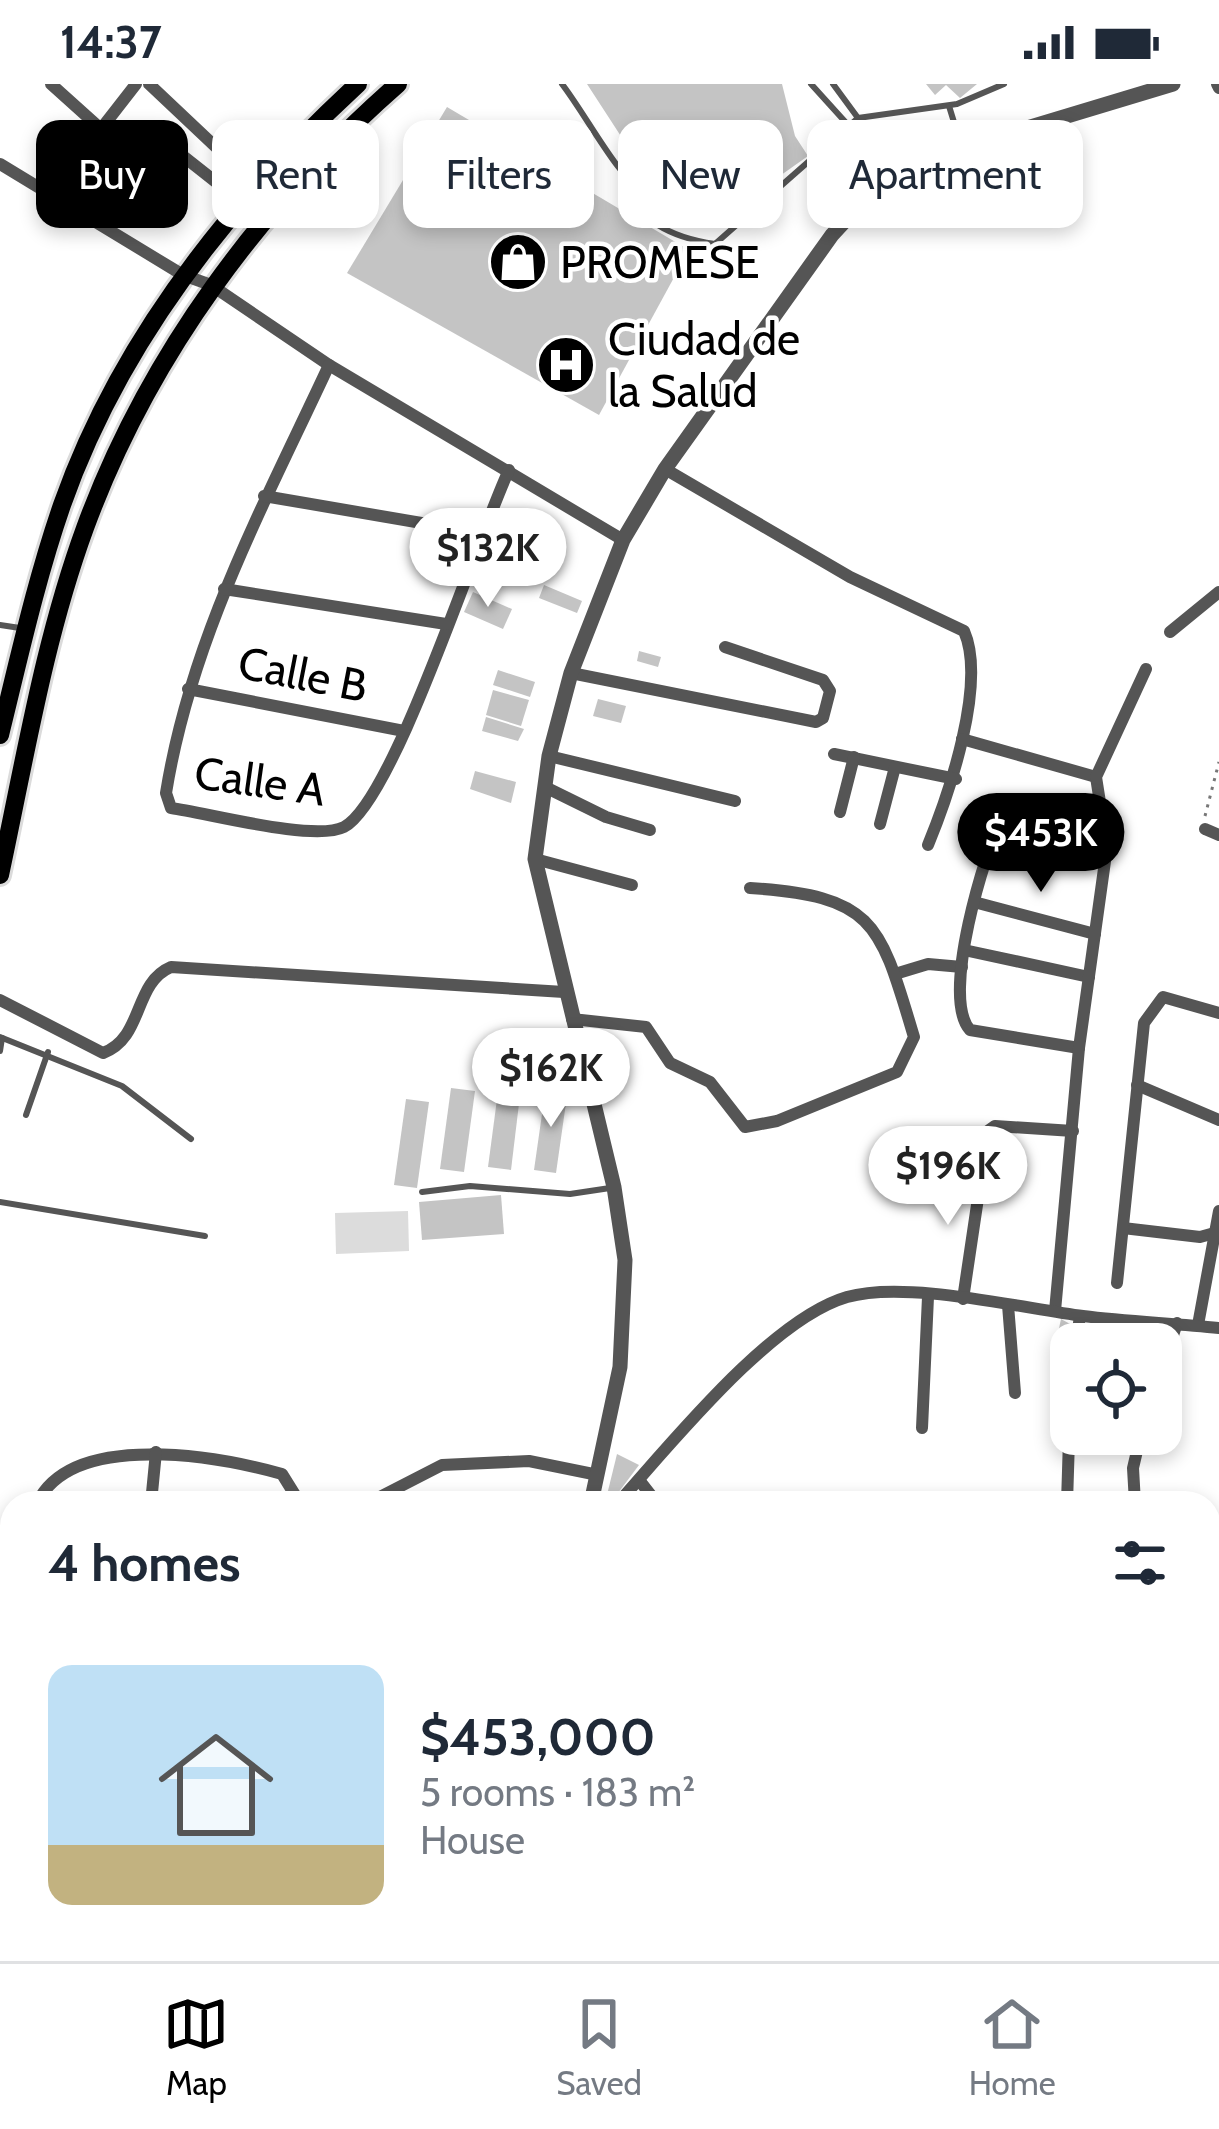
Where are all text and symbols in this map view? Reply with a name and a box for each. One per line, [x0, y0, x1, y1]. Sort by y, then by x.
text: 14:37 [60, 15, 162, 69]
chip: Buy [36, 120, 188, 228]
chip: Rent [212, 120, 379, 228]
chip: Filters [403, 120, 594, 228]
chip: New [618, 120, 783, 228]
chip: Apartment [807, 120, 1083, 228]
shop icon: PROMESE [487, 231, 549, 293]
place label: PROMESE [560, 235, 760, 289]
place label: Ciudad de la Salud [608, 312, 800, 418]
hospital icon: Ciudad de la Salud [535, 334, 597, 396]
pin: $132K [404, 508, 572, 610]
text: $132K [436, 523, 540, 571]
street label: Calle B [234, 635, 372, 713]
street label: Calle A [191, 745, 329, 817]
pin: $453K [957, 793, 1125, 895]
text: $453K [984, 808, 1098, 856]
pin: $162K [467, 1028, 635, 1130]
text: $162K [499, 1043, 603, 1091]
pin: $196K [864, 1126, 1032, 1228]
text: $196K [895, 1141, 1001, 1189]
map controls [1050, 1323, 1182, 1455]
button: locate [1050, 1323, 1182, 1455]
icon: filters [1107, 1530, 1173, 1596]
text: 4 homes [48, 1532, 240, 1594]
text: $453,000 [420, 1706, 656, 1768]
icon: home [144, 1713, 288, 1857]
text: 5 rooms · 183 m² [420, 1768, 695, 1816]
text: House [420, 1816, 525, 1864]
tab: Map [163, 1991, 229, 2103]
tab: Saved [556, 1991, 642, 2103]
tab: Home [969, 1991, 1056, 2103]

